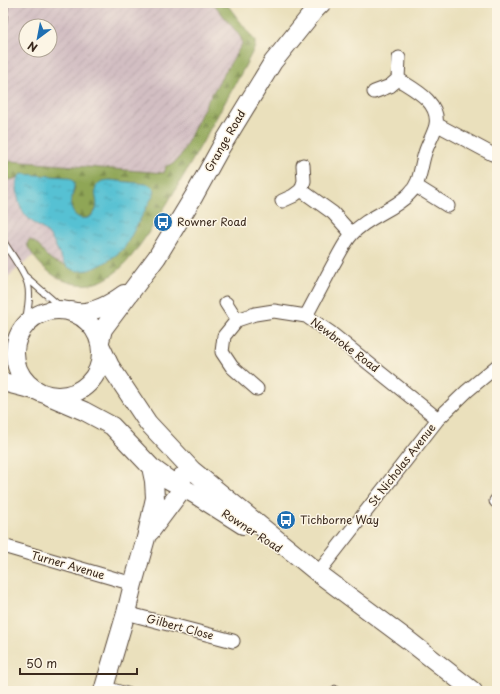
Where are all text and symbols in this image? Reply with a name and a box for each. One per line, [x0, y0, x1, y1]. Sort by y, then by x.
north arrow [18, 18, 58, 58]
text: N [24, 37, 41, 56]
street label: Grange Road [200, 106, 249, 175]
bus stop icon: Rowner Road [152, 211, 174, 233]
place label: Rowner Road [177, 213, 247, 230]
street label: Newbroke Road [307, 313, 383, 376]
street label: St Nicholas Avenue [364, 420, 439, 510]
street label: Rowner Road [218, 504, 286, 557]
bus stop icon: Tichborne Way [275, 509, 297, 531]
place label: Tichborne Way [300, 511, 379, 528]
street label: Turner Avenue [29, 546, 107, 583]
street label: Gilbert Close [145, 609, 216, 644]
scale bar [20, 650, 137, 676]
text: 50 m [26, 654, 57, 672]

